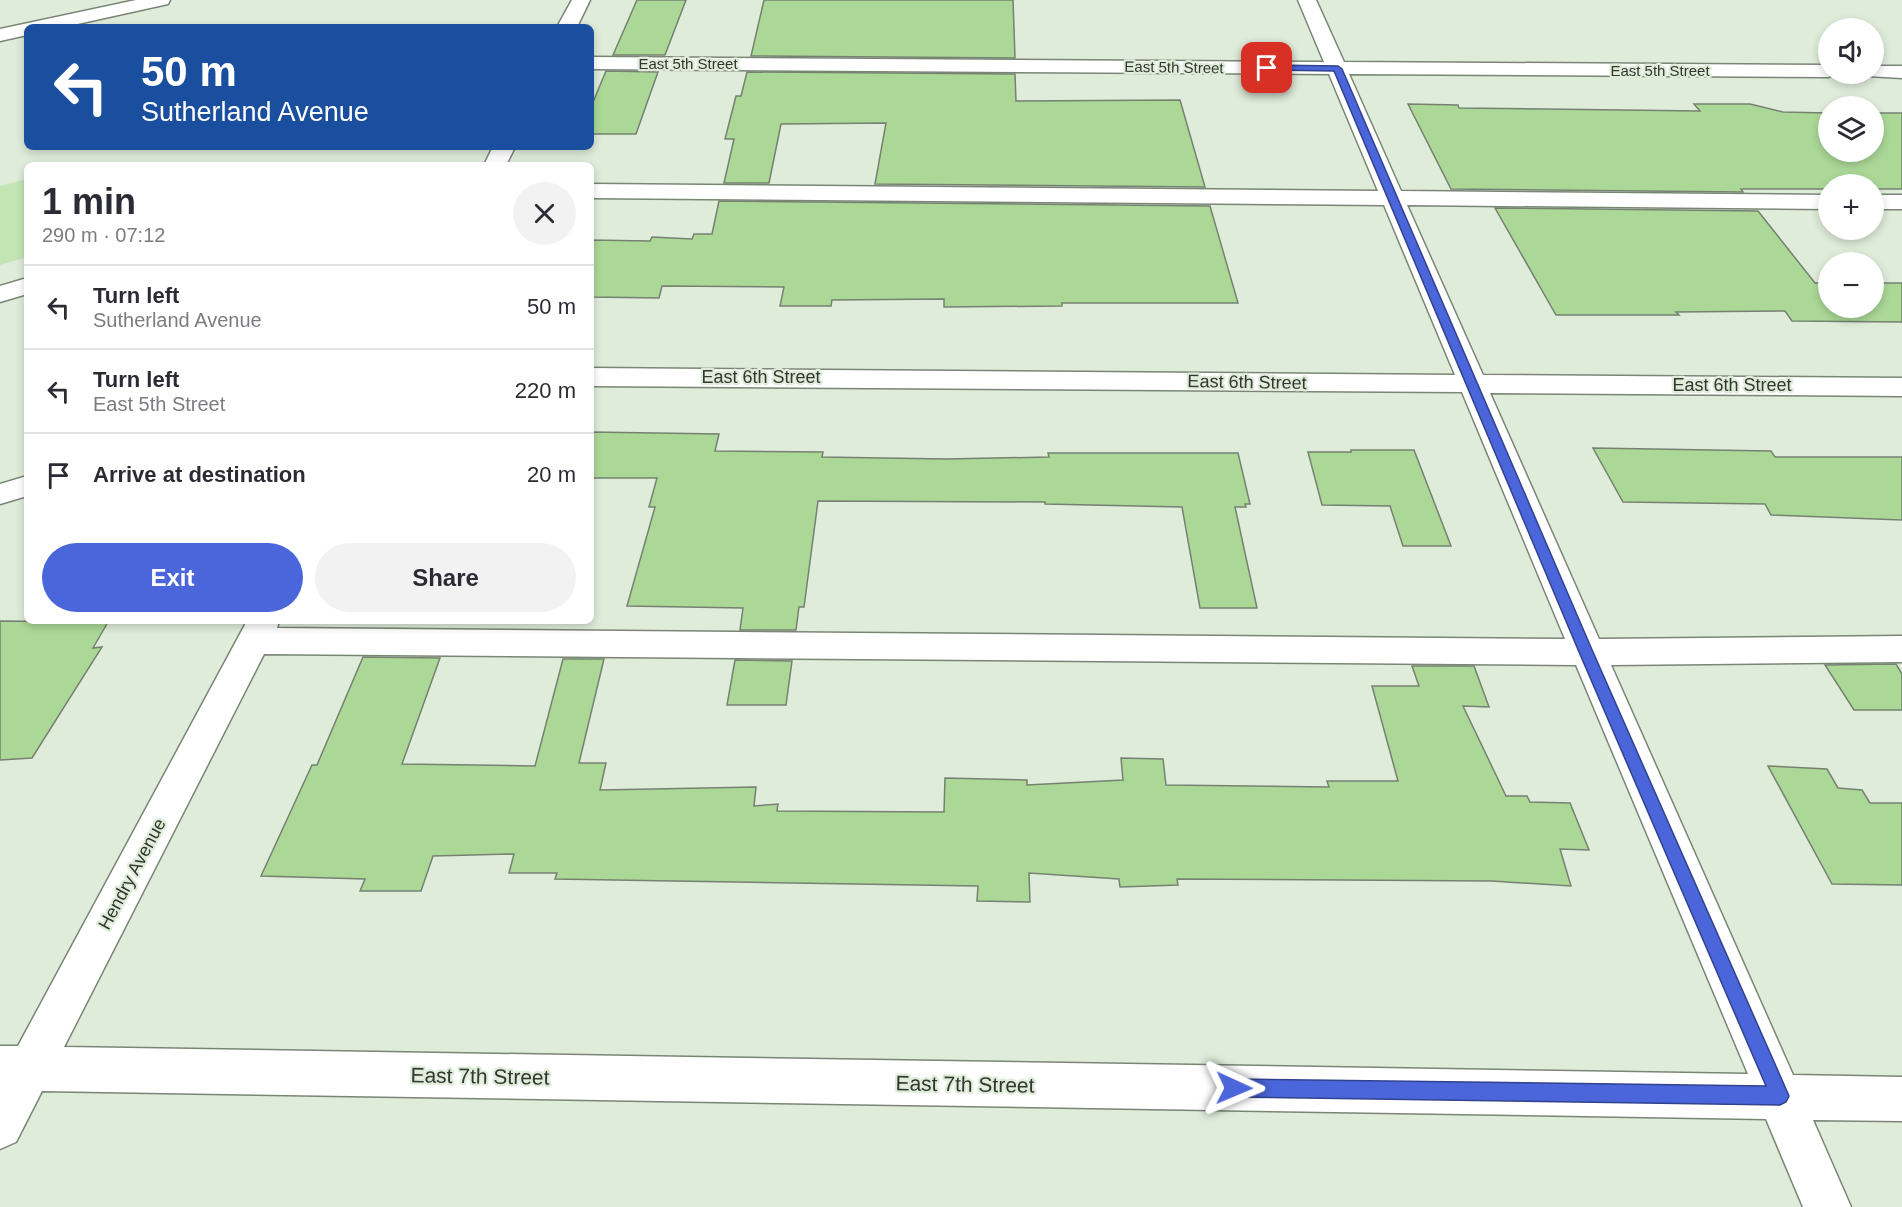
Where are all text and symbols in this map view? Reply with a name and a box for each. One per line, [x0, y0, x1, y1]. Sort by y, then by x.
map controls [1818, 18, 1884, 318]
button: sound [1818, 18, 1884, 84]
pin [1241, 42, 1292, 93]
icon: left [42, 48, 120, 126]
text: 50 m [141, 48, 237, 95]
icon: arrive [1250, 51, 1283, 84]
street label: East 5th Street [638, 55, 738, 72]
street label: East 5th Street [1124, 58, 1225, 76]
street label: East 5th Street [1610, 62, 1710, 79]
button: layers [1818, 96, 1884, 162]
text: Sutherland Avenue [141, 97, 369, 127]
button: + [1818, 174, 1884, 240]
text: 1 min [42, 181, 136, 222]
button: close [513, 182, 576, 245]
text: 290 m · 07:12 [42, 224, 165, 246]
button: − [1818, 252, 1884, 318]
text: Turn left [93, 283, 179, 308]
icon: left [42, 291, 75, 324]
text: 50 m [527, 294, 576, 319]
text: Sutherland Avenue [93, 309, 262, 331]
text: Turn left [93, 367, 179, 392]
street label: East 6th Street [701, 367, 821, 387]
street label: East 6th Street [1187, 371, 1307, 393]
icon: left [42, 375, 75, 408]
street label: East 6th Street [1672, 375, 1792, 395]
text: 220 m [515, 378, 576, 403]
text: East 5th Street [93, 393, 225, 415]
icon: arrive [42, 459, 75, 492]
text: Arrive at destination [93, 462, 306, 487]
text: 20 m [527, 462, 576, 487]
button: Exit [42, 543, 303, 612]
button: Share [315, 543, 576, 612]
street label: Hendry Avenue [94, 815, 170, 933]
position arrow [1202, 1056, 1266, 1120]
street label: East 7th Street [410, 1063, 550, 1089]
street label: East 7th Street [895, 1071, 1035, 1097]

